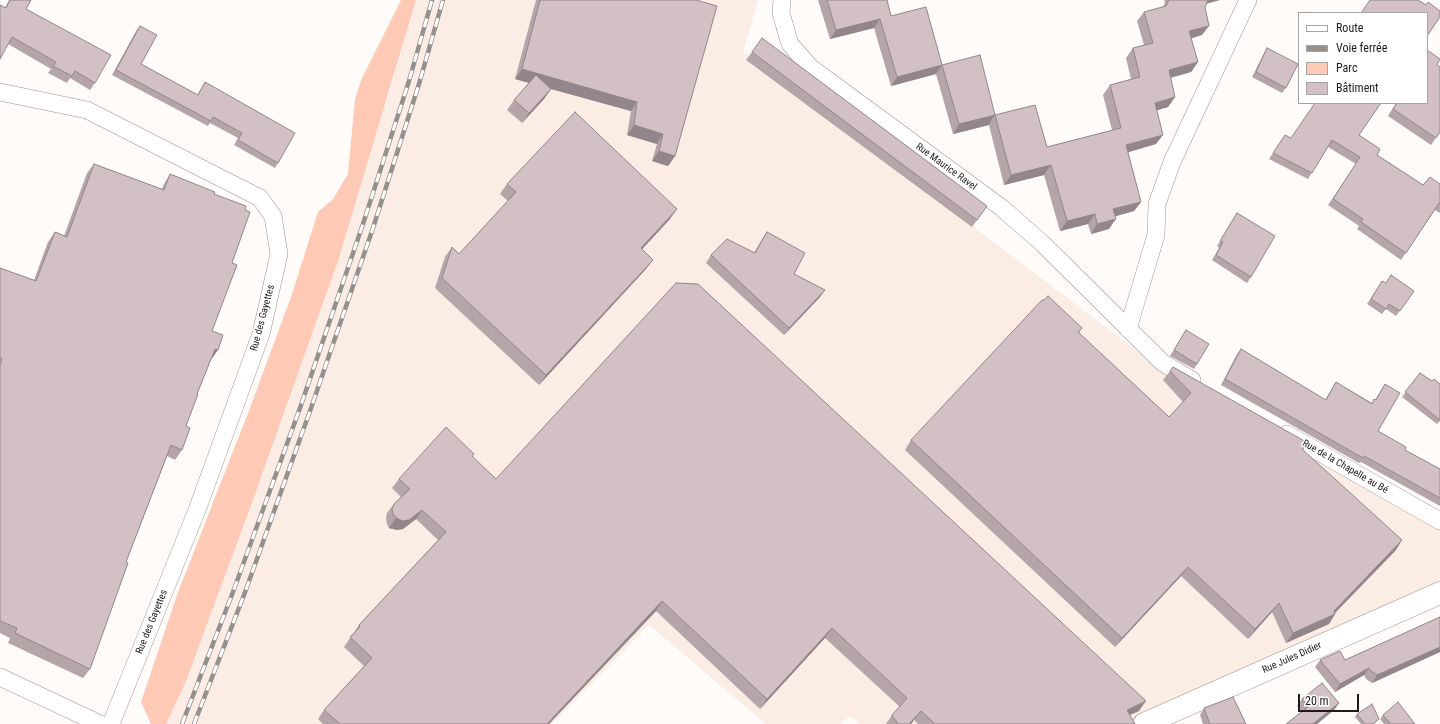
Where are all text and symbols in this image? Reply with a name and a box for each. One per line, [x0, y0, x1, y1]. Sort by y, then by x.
legend [1298, 12, 1428, 104]
text: Route [1336, 21, 1363, 35]
text: Voie ferrée [1336, 41, 1387, 55]
text: Parc [1336, 61, 1357, 75]
text: Bâtiment [1336, 81, 1379, 95]
street label: Rue Maurice Ravel [913, 141, 979, 193]
street label: Rue des Gayettes [248, 284, 278, 352]
street label: Rue de la Chapelle au Bé [1300, 438, 1390, 496]
street label: Rue des Gayettes [134, 588, 170, 656]
street label: Rue Jules Didier [1260, 640, 1324, 676]
scale bar [1300, 686, 1361, 712]
text: 20 m [1305, 694, 1329, 708]

